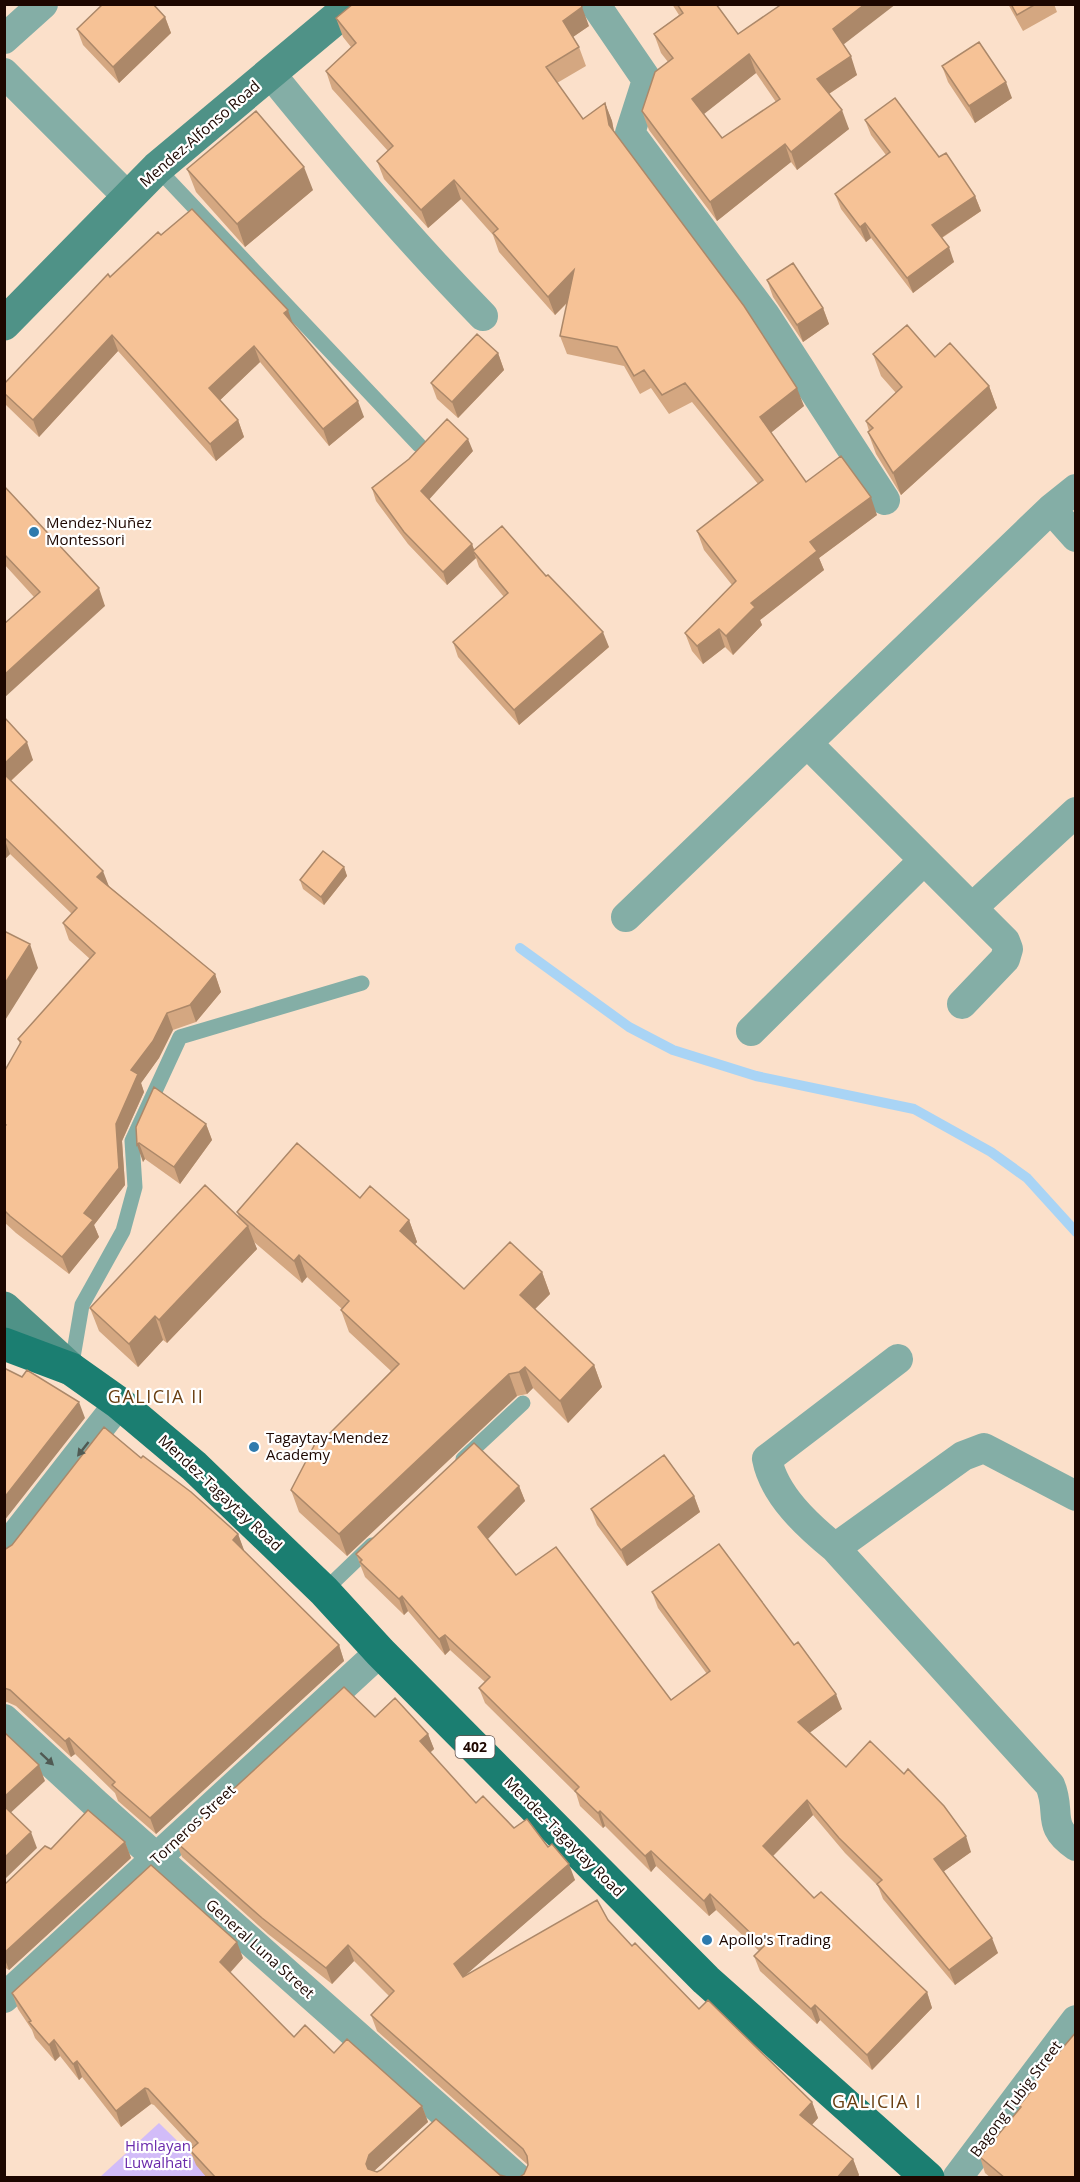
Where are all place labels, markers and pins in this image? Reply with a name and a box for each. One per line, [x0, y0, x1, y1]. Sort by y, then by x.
place label: Mendez-Nuñez Montessori [46, 512, 152, 549]
marker: Mendez-Nuñez Montessori [27, 525, 41, 539]
place label: Tagaytay-Mendez Academy [266, 1427, 388, 1464]
marker: Tagaytay-Mendez Academy [247, 1440, 261, 1454]
place label: Apollo's Trading [719, 1929, 831, 1949]
marker: Apollo's Trading [700, 1933, 714, 1947]

